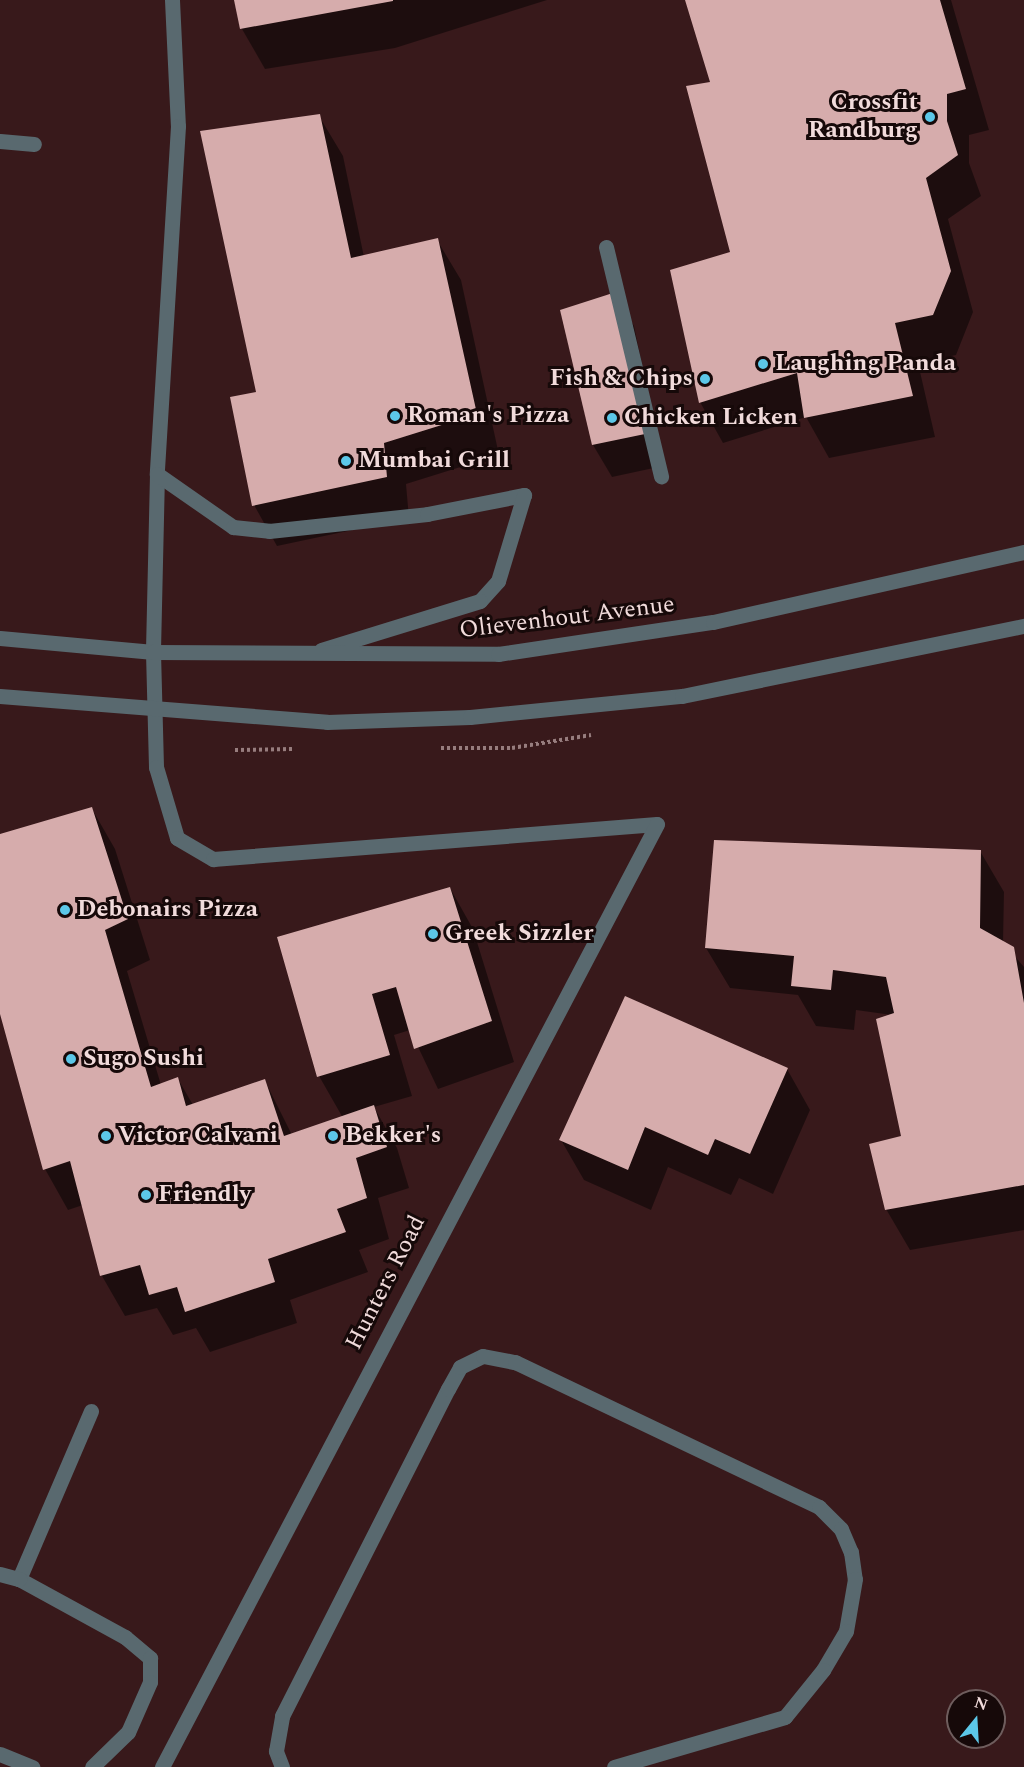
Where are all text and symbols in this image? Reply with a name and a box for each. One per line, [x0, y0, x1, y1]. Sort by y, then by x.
place label: Crossfit Randburg [808, 89, 918, 145]
marker: Crossfit Randburg [923, 110, 937, 124]
place label: Laughing Panda [775, 350, 956, 378]
marker: Laughing Panda [756, 357, 770, 371]
place label: Fish & Chips [550, 365, 693, 393]
marker: Fish & Chips [698, 372, 712, 386]
place label: Roman's Pizza [407, 402, 569, 430]
place label: Chicken Licken [624, 404, 798, 432]
marker: Roman's Pizza [388, 409, 402, 423]
marker: Chicken Licken [605, 411, 619, 425]
place label: Mumbai Grill [358, 447, 510, 475]
marker: Mumbai Grill [339, 454, 353, 468]
street label: Olievenhout Avenue [458, 590, 676, 646]
place label: Debonairs Pizza [77, 896, 258, 924]
marker: Debonairs Pizza [58, 903, 72, 917]
place label: Greek Sizzler [445, 920, 593, 948]
marker: Greek Sizzler [426, 927, 440, 941]
place label: Sugo Sushi [83, 1045, 204, 1073]
marker: Sugo Sushi [64, 1052, 78, 1066]
place label: Victor Calvani [118, 1122, 278, 1150]
place label: Bekker's [345, 1122, 441, 1150]
marker: Victor Calvani [99, 1129, 113, 1143]
marker: Bekker's [326, 1129, 340, 1143]
place label: Friendly [158, 1181, 251, 1209]
marker: Friendly [139, 1188, 153, 1202]
street label: Hunters Road [340, 1211, 432, 1355]
north arrow [946, 1689, 1006, 1749]
text: N [971, 1690, 991, 1717]

